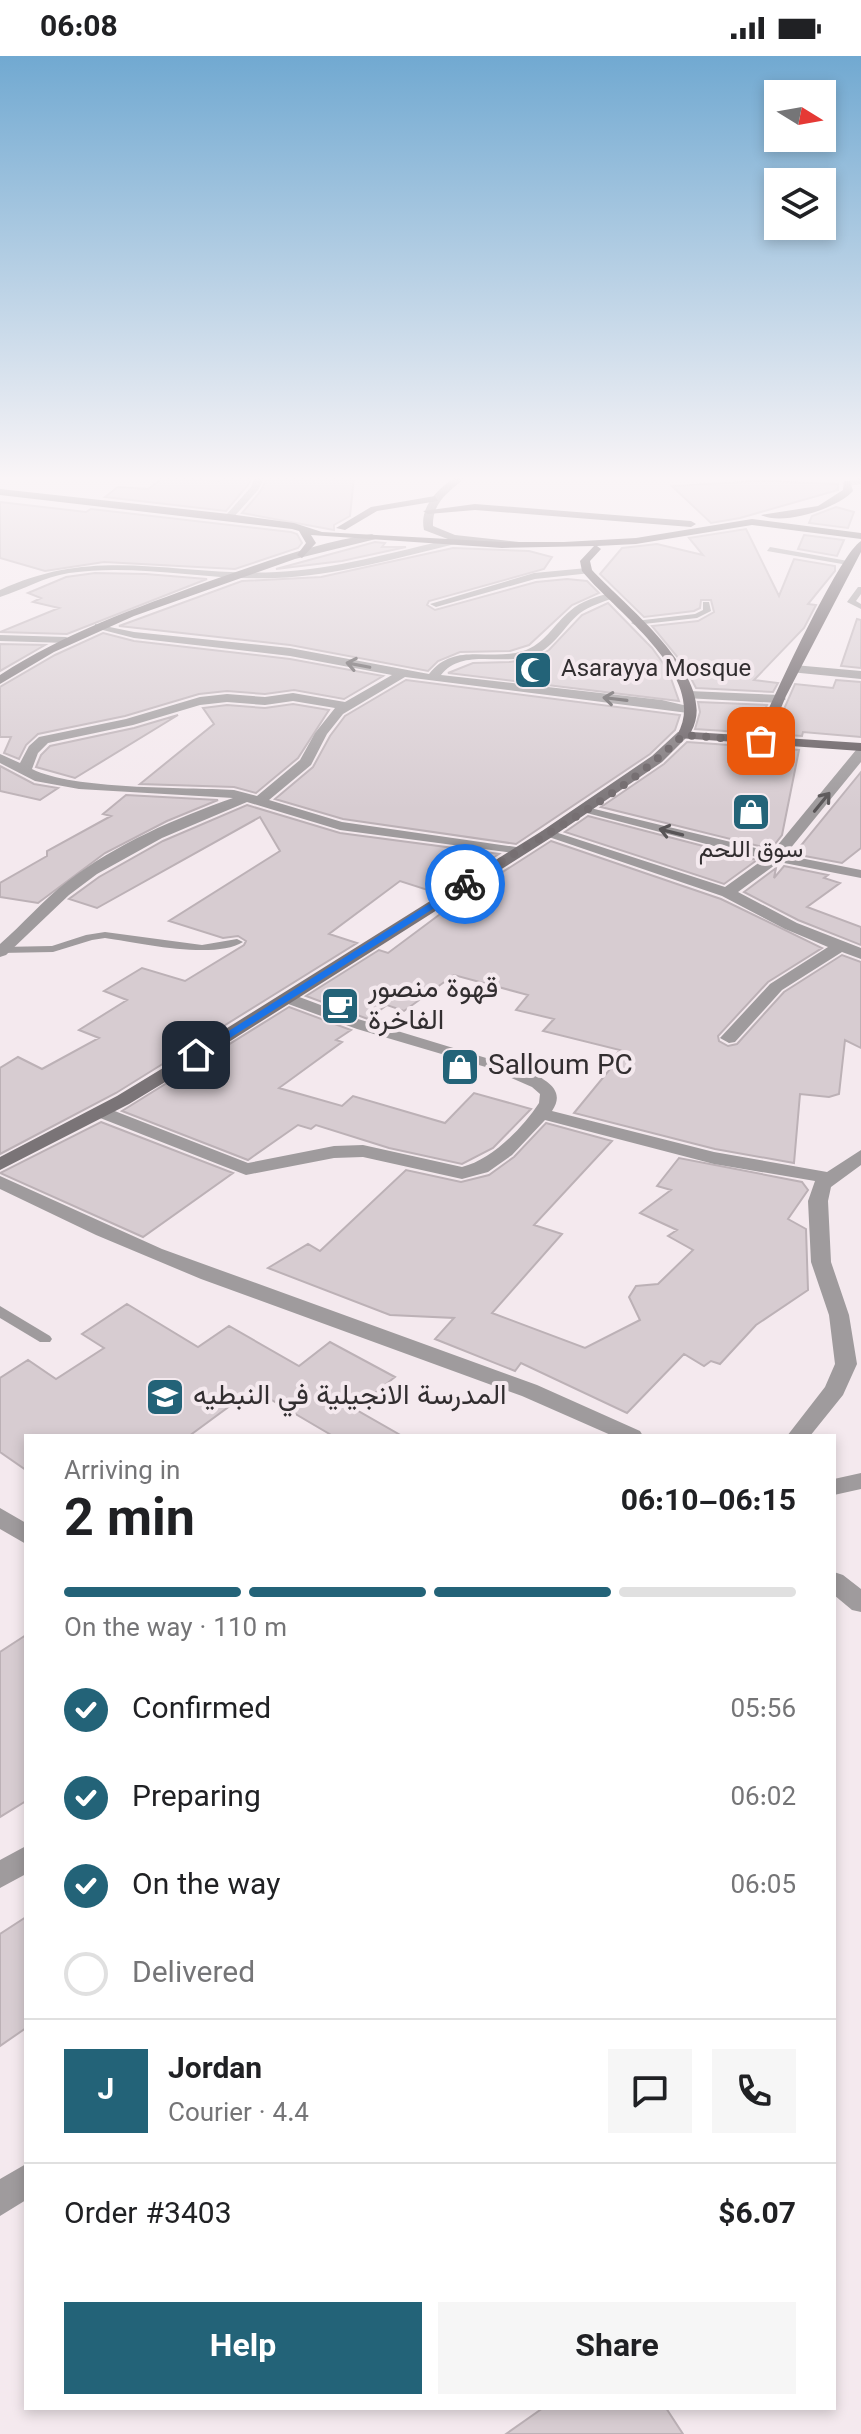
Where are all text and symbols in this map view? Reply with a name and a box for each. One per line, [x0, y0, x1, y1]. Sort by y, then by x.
text: 06:08 [40, 5, 118, 52]
north arrow [764, 80, 836, 152]
map controls [764, 80, 836, 240]
button: layers [764, 168, 836, 240]
mosque icon: Asarayya Mosque [512, 649, 554, 691]
place label: Asarayya Mosque [561, 651, 751, 689]
one-way arrow [346, 657, 371, 672]
one-way arrow [603, 692, 629, 707]
pin [727, 707, 795, 775]
icon: bag [739, 719, 783, 763]
shop icon: سوق اللحم [730, 791, 772, 833]
one-way arrow [813, 792, 831, 813]
one-way arrow [658, 823, 684, 838]
place label: سوق اللحم [699, 832, 803, 870]
courier [425, 844, 505, 924]
icon: bike [443, 862, 487, 906]
place label: قهوة منصور الفاخرة [367, 968, 498, 1044]
cafe icon: قهوة منصور الفاخرة [319, 985, 361, 1027]
pin [162, 1021, 230, 1089]
icon: home [174, 1033, 218, 1077]
place label: Salloum PC [488, 1045, 633, 1089]
shop icon: Salloum PC [439, 1046, 481, 1088]
place label: المدرسة الانجيلية في النبطيه [193, 1375, 507, 1419]
school or university icon: المدرسة الانجيلية في النبطيه [144, 1376, 186, 1418]
text: Arriving in [64, 1452, 180, 1493]
text: 06:10–06:15 [621, 1479, 796, 1526]
text: 2 min [64, 1482, 195, 1563]
text: On the way · 110 m [64, 1609, 287, 1650]
text: Confirmed [132, 1687, 271, 1734]
icon: check [64, 1688, 108, 1732]
text: 05:56 [730, 1690, 796, 1731]
text: Preparing [132, 1775, 261, 1822]
icon: check [64, 1776, 108, 1820]
text: 06:02 [730, 1778, 796, 1819]
text: On the way [132, 1863, 280, 1910]
icon: check [64, 1864, 108, 1908]
text: 06:05 [730, 1866, 796, 1907]
text: Delivered [132, 1951, 255, 1998]
text: Jordan [168, 2047, 262, 2094]
button: chat [608, 2049, 692, 2133]
button: phone [712, 2049, 796, 2133]
text: J [98, 2068, 114, 2115]
text: Courier · 4.4 [168, 2094, 309, 2135]
text: Order #3403 [64, 2192, 232, 2239]
text: $6.07 [718, 2192, 796, 2239]
button: Help [64, 2302, 422, 2394]
button: Share [438, 2302, 796, 2394]

